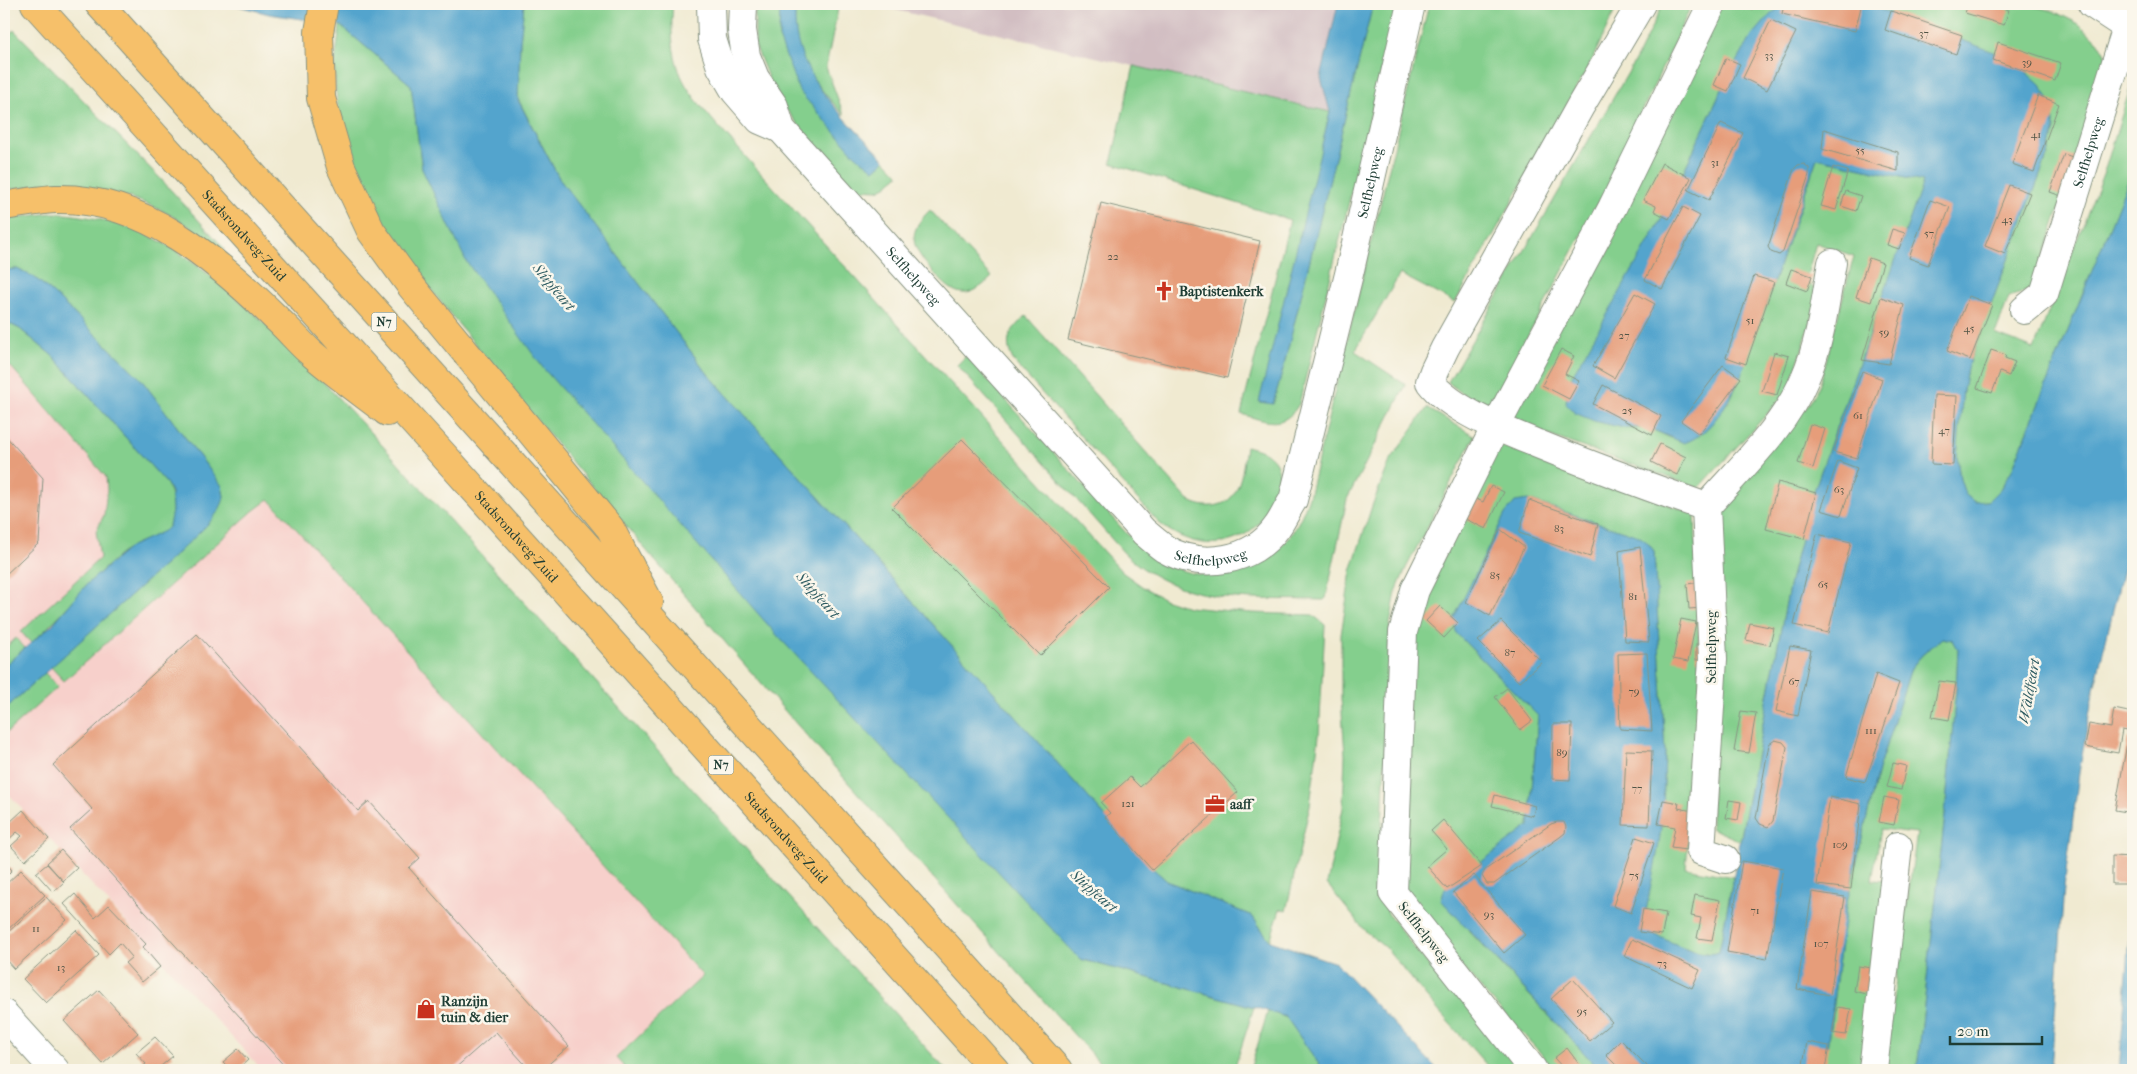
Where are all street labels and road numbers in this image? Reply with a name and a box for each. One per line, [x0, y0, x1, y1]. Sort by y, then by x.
street label: Selfhelpweg [2070, 115, 2108, 190]
street label: Selfhelpweg [1354, 145, 1387, 220]
street label: Stadsrondweg-Zuid [198, 186, 290, 285]
street label: Selfhelpweg [882, 244, 944, 310]
road number: N7 [372, 313, 396, 332]
street label: Stadsrondweg-Zuid [471, 488, 562, 586]
street label: Selfhelpweg [1172, 545, 1250, 570]
street label: Selfhelpweg [1703, 610, 1720, 684]
road number: N7 [708, 756, 734, 774]
street label: Stadsrondweg-Zuid [740, 788, 832, 887]
street label: Selfhelpweg [1394, 898, 1453, 967]

